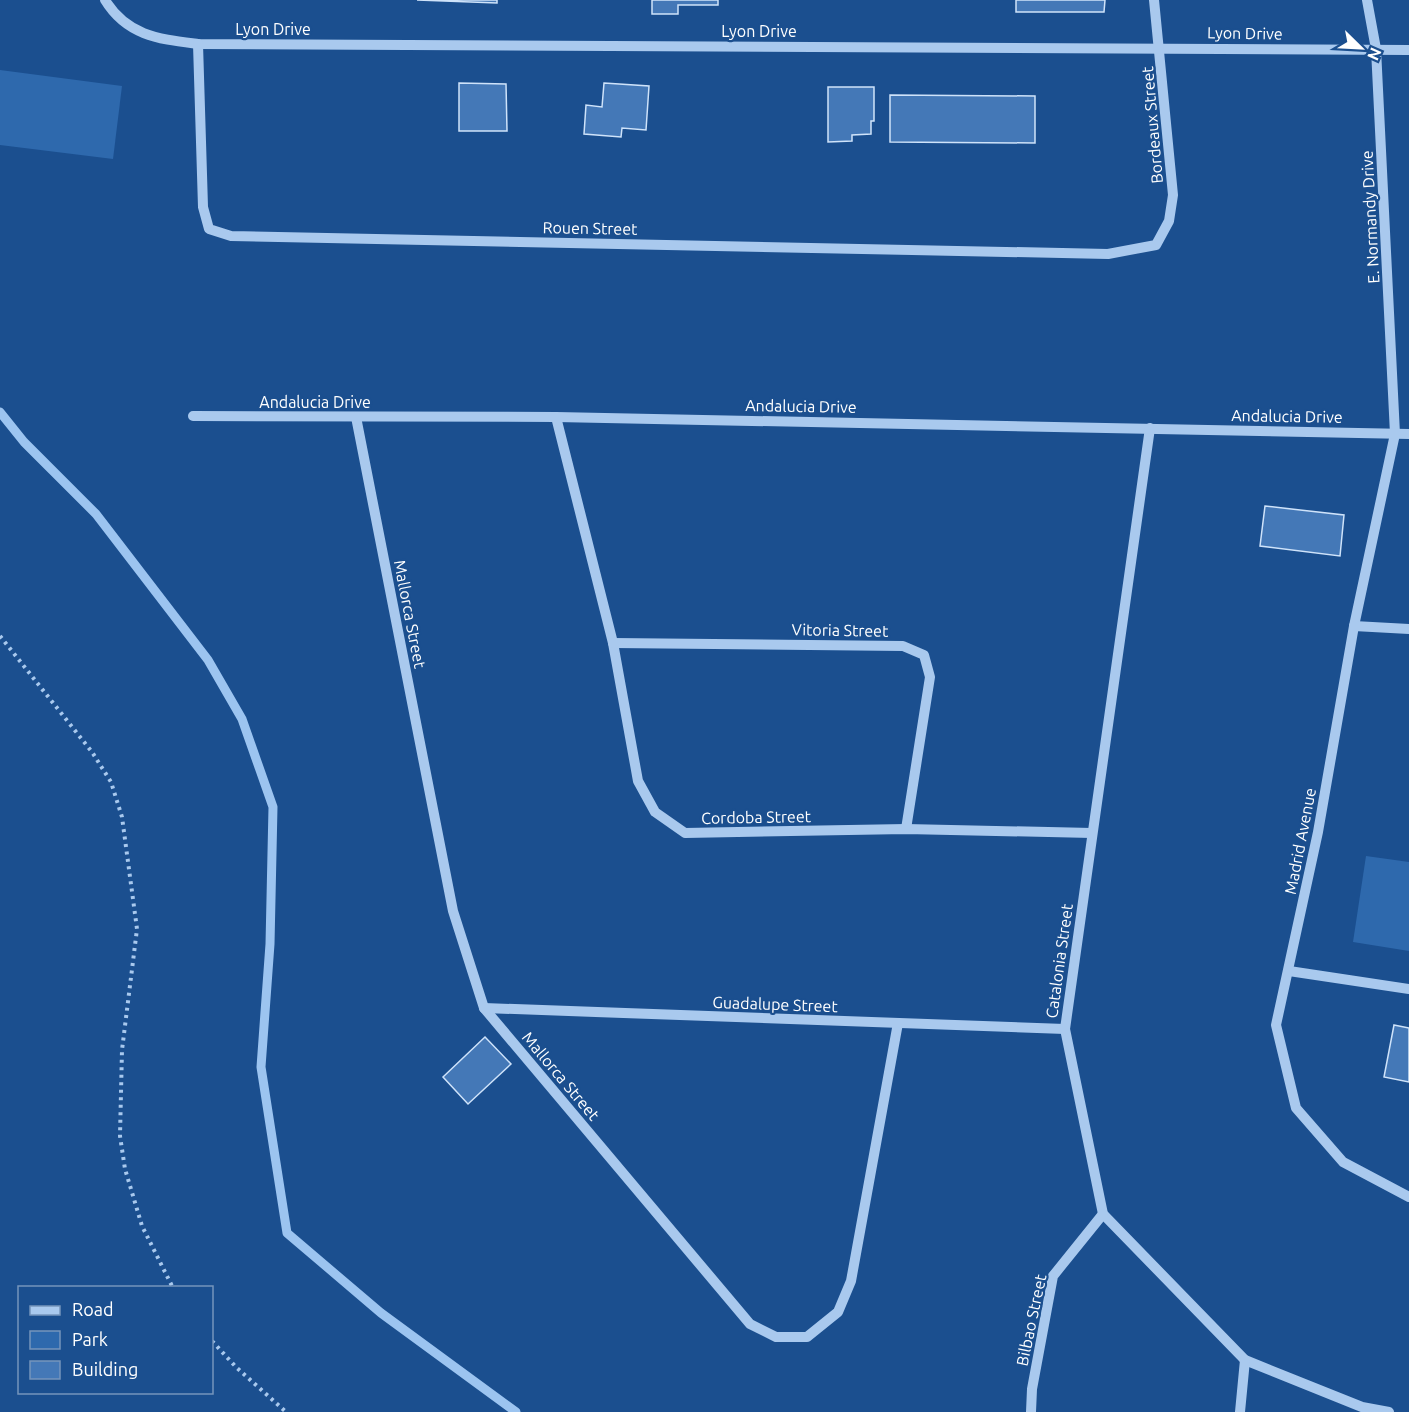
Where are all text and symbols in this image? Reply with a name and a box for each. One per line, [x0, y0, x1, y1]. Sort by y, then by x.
north arrow [1331, 18, 1391, 78]
street label: Lyon Drive [235, 20, 311, 38]
street label: Lyon Drive [721, 22, 797, 40]
street label: Lyon Drive [1207, 23, 1283, 43]
text: N [1364, 45, 1385, 63]
street label: Bordeaux Street [1138, 65, 1166, 184]
street label: E. Normandy Drive [1358, 150, 1382, 284]
street label: Rouen Street [542, 218, 638, 238]
street label: Andalucia Drive [259, 393, 371, 411]
street label: Andalucia Drive [745, 396, 857, 416]
street label: Andalucia Drive [1231, 406, 1343, 426]
street label: Mallorca Street [391, 558, 429, 670]
street label: Vitoria Street [791, 620, 889, 640]
street label: Madrid Avenue [1281, 786, 1319, 896]
street label: Cordoba Street [701, 807, 812, 827]
street label: Catalonia Street [1042, 902, 1076, 1020]
street label: Guadalupe Street [712, 993, 839, 1015]
street label: Mallorca Street [519, 1028, 604, 1124]
street label: Bilbao Street [1012, 1272, 1050, 1368]
legend [18, 1286, 213, 1394]
text: Road [72, 1299, 114, 1319]
text: Park [72, 1329, 108, 1349]
text: Building [72, 1359, 138, 1379]

